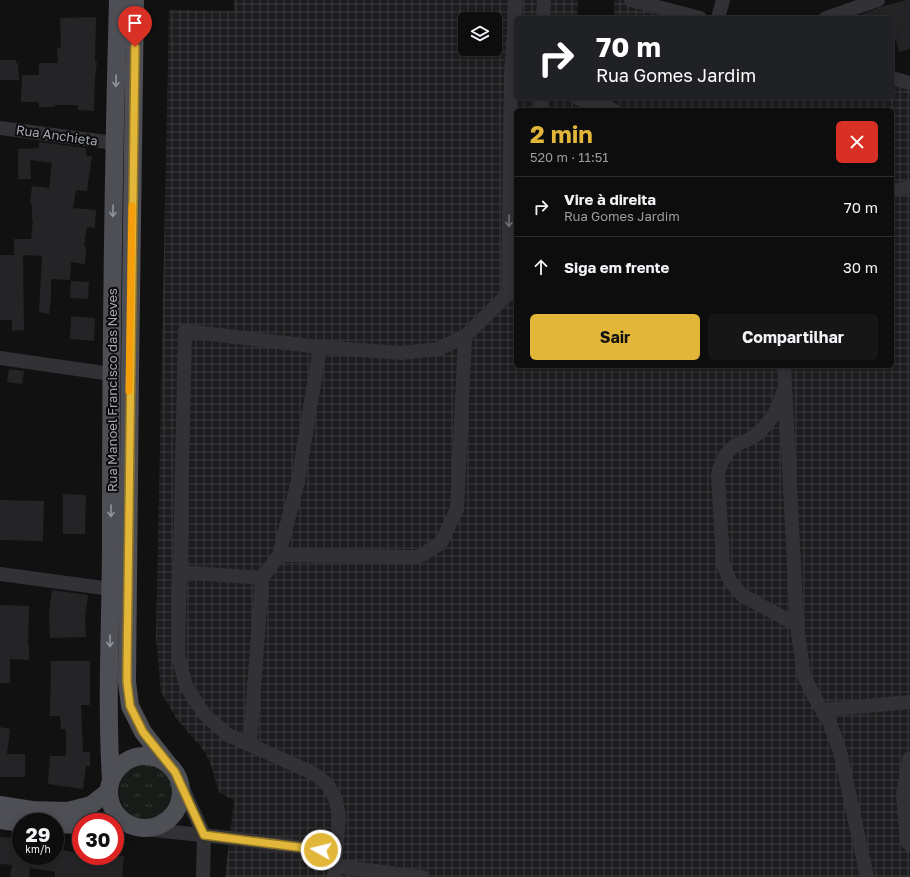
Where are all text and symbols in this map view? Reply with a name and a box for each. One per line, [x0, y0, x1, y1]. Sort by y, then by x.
pin [118, 6, 152, 47]
icon: arrive [124, 12, 146, 34]
map controls [458, 12, 502, 56]
button: layers [458, 12, 502, 56]
text: 70 m [596, 30, 661, 63]
icon: right [530, 32, 582, 84]
text: Rua Gomes Jardim [596, 64, 756, 86]
one-way arrow [112, 74, 120, 87]
text: 2 min [530, 119, 593, 148]
street label: Rua Anchieta [15, 121, 99, 149]
button: close [836, 121, 878, 163]
text: 520 m · 11:51 [530, 149, 609, 165]
text: Vire à direita [564, 190, 656, 208]
icon: right [530, 196, 552, 218]
text: 70 m [844, 198, 878, 216]
one-way arrow [109, 204, 117, 217]
text: Rua Gomes Jardim [564, 208, 680, 224]
one-way arrow [505, 214, 513, 227]
icon: ahead [530, 256, 552, 278]
text: Siga em frente [564, 258, 669, 276]
text: 30 m [843, 258, 878, 276]
street label: Rua Manoel Francisco das Neves [104, 288, 120, 492]
button: Sair [530, 314, 700, 360]
button: Compartilhar [708, 314, 878, 360]
one-way arrow [107, 504, 115, 517]
one-way arrow [106, 634, 114, 647]
speed limit sign: 30 [72, 813, 124, 865]
text: 29 [26, 822, 50, 846]
position arrow [300, 829, 342, 871]
text: km/h [25, 843, 51, 855]

